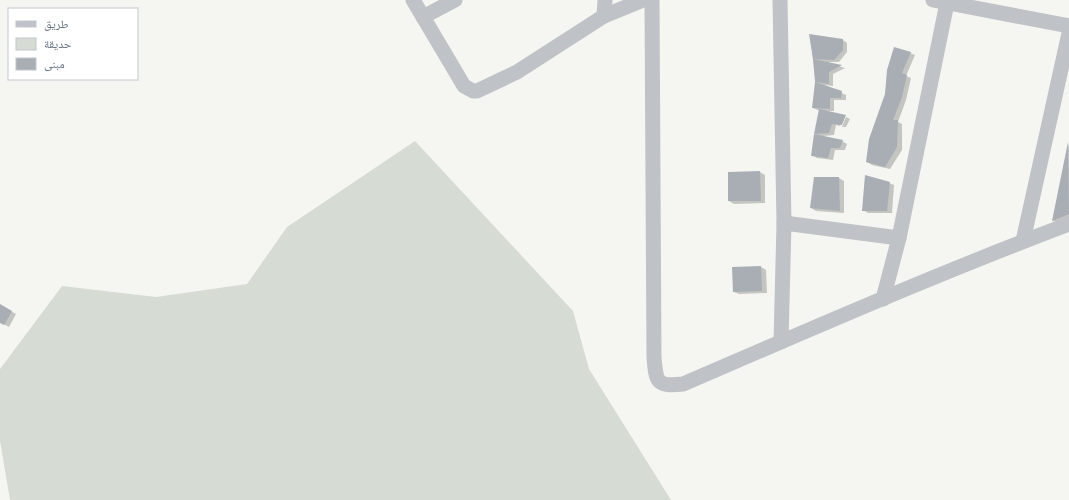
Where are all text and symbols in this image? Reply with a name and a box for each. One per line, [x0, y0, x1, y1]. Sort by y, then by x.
legend [8, 8, 138, 80]
text: طريق [44, 16, 69, 32]
text: حديقة [44, 36, 72, 52]
text: مبنى [44, 56, 65, 72]

